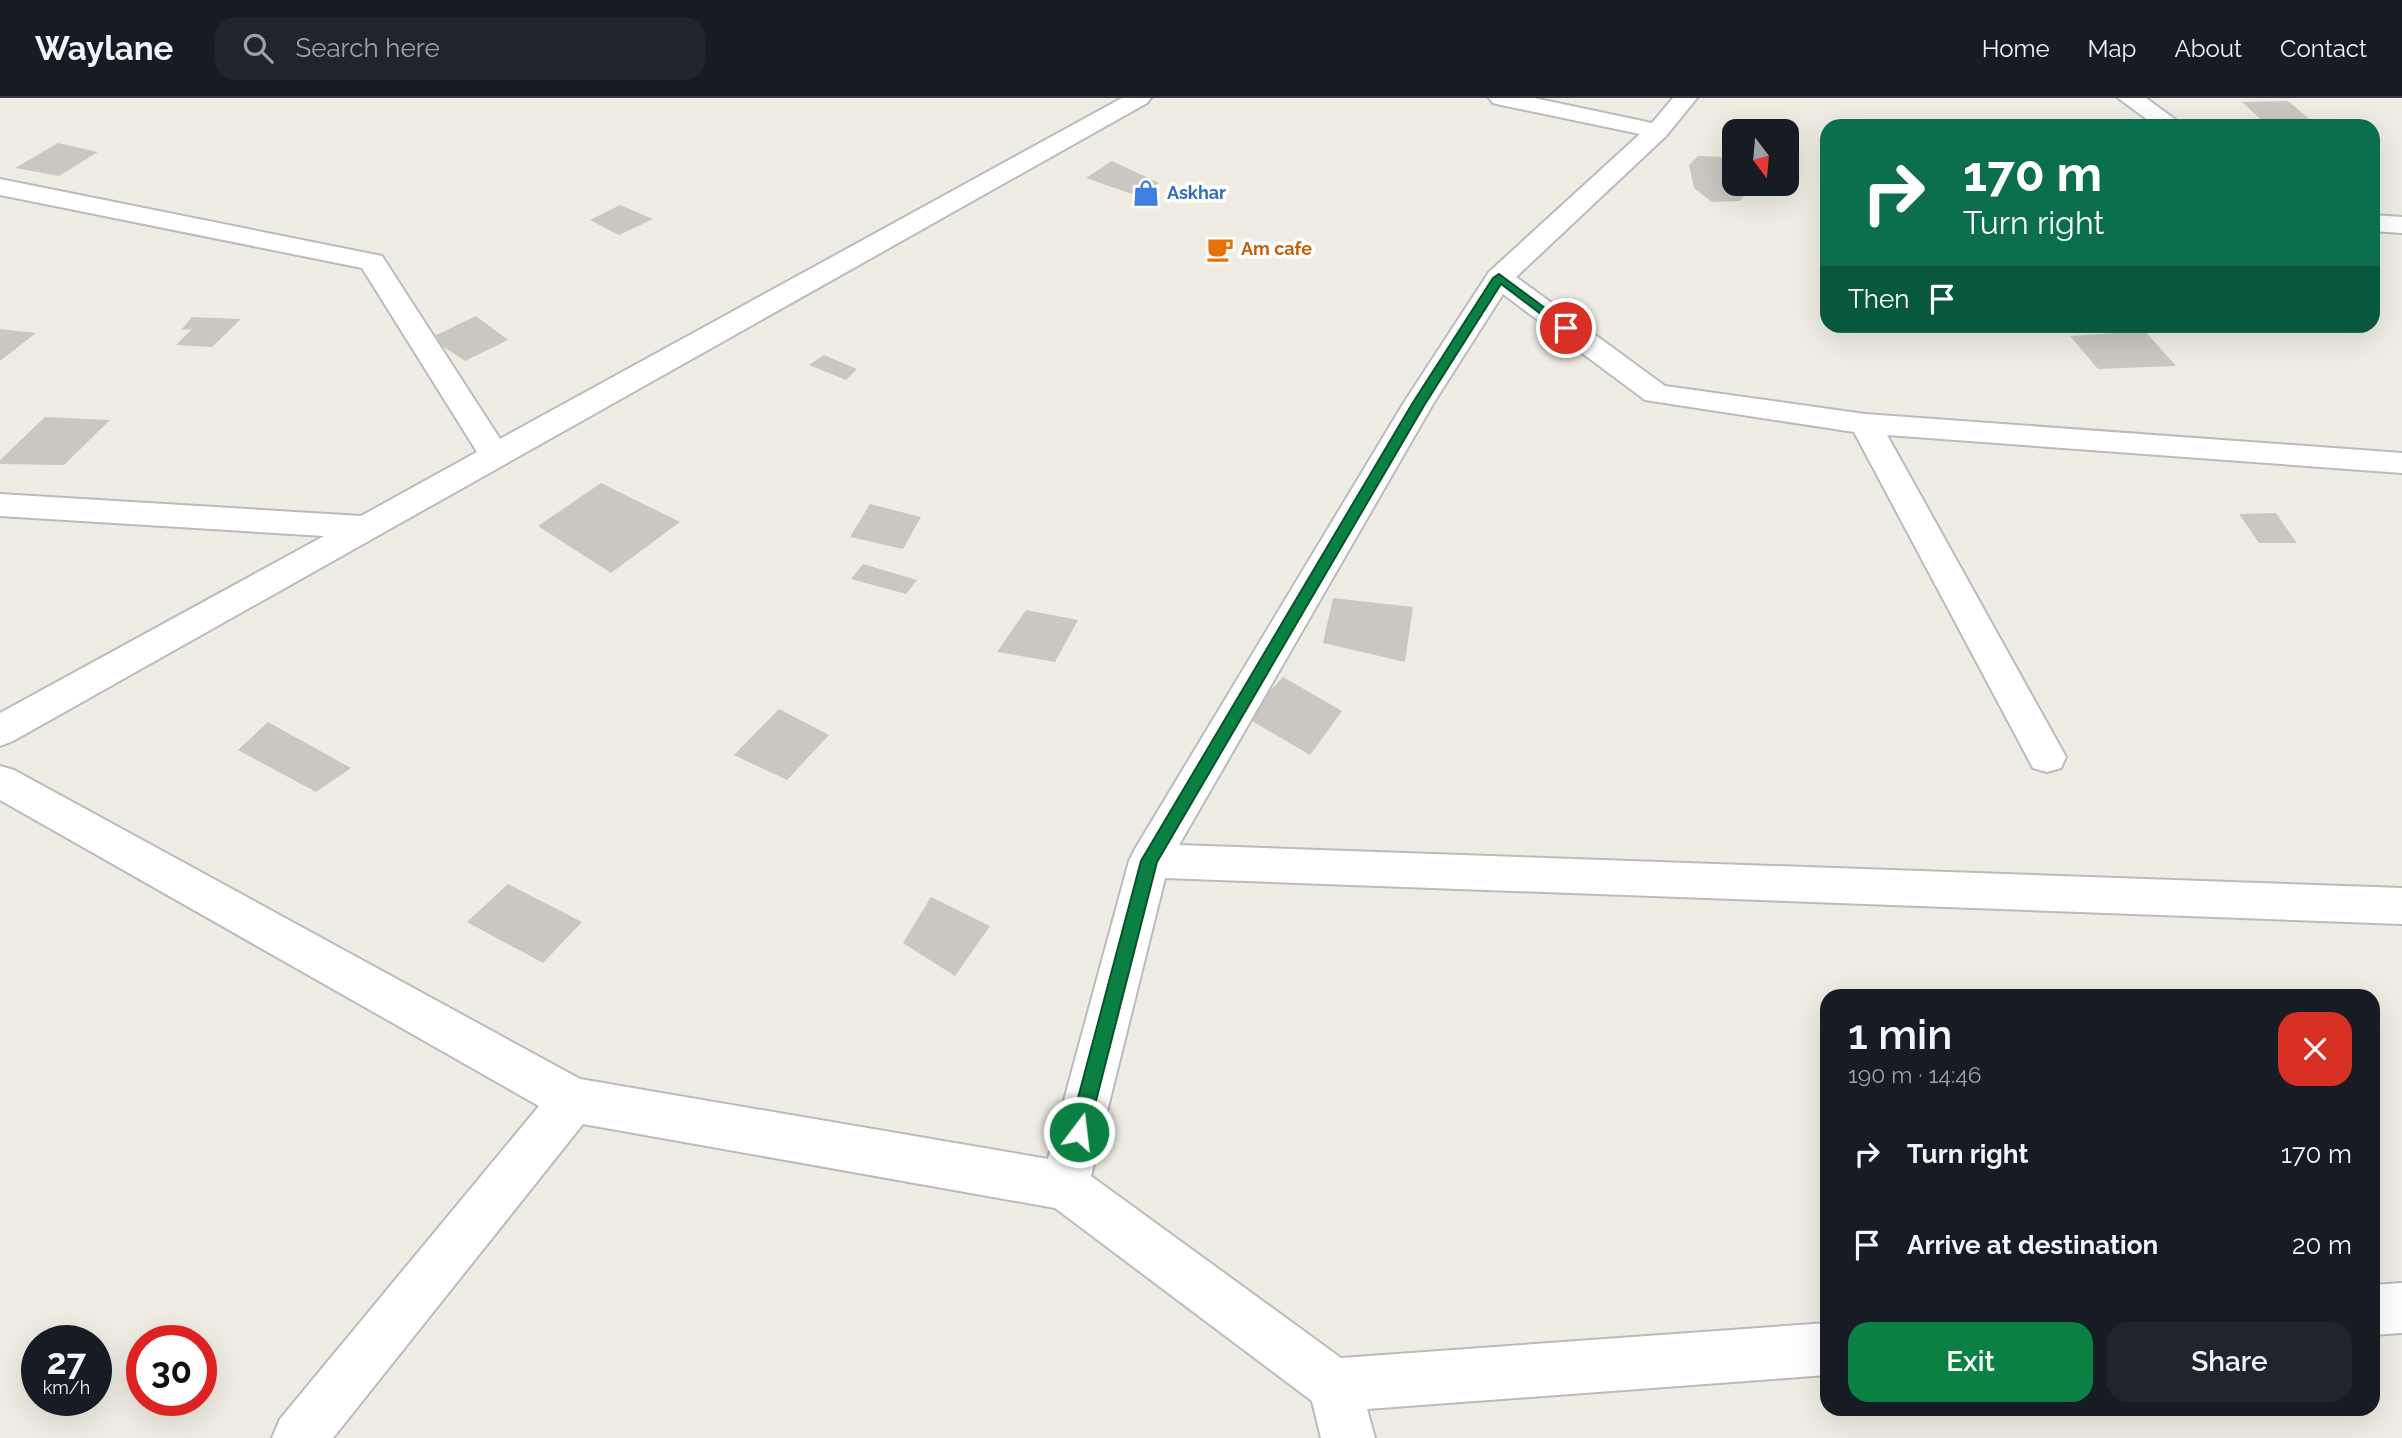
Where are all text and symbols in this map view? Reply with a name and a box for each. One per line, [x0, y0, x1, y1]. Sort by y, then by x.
search box [215, 17, 705, 80]
text: Waylane [35, 29, 173, 68]
icon: search [239, 29, 277, 67]
text: Search here [295, 33, 440, 63]
text: Home [1982, 34, 2050, 63]
text: Map [2088, 34, 2136, 63]
text: About [2174, 34, 2242, 63]
text: Contact [2280, 34, 2367, 63]
north arrow [1722, 119, 1799, 196]
map controls [1722, 119, 1799, 196]
text: 170 m [1963, 145, 2102, 202]
icon: right [1848, 147, 1939, 238]
shop icon: Askhar [1131, 178, 1161, 208]
place label: Askhar [1167, 182, 1226, 203]
text: Turn right [1963, 204, 2104, 241]
cafe icon: Am cafe [1205, 234, 1235, 264]
place label: Am cafe [1241, 238, 1312, 259]
icon: arrive [1923, 280, 1961, 318]
text: Then [1848, 284, 1909, 314]
pin [1536, 298, 1596, 358]
icon: arrive [1547, 309, 1585, 347]
text: 1 min [1848, 1010, 1952, 1059]
button: close [2278, 1012, 2352, 1086]
text: 190 m · 14:46 [1848, 1061, 1982, 1088]
position arrow [1042, 1095, 1116, 1169]
icon: right [1848, 1135, 1886, 1173]
text: Turn right [1907, 1139, 2028, 1169]
text: 170 m [2281, 1139, 2352, 1169]
icon: arrive [1848, 1226, 1886, 1264]
text: Arrive at destination [1907, 1230, 2158, 1260]
text: 20 m [2292, 1230, 2352, 1260]
button: Exit [1848, 1322, 2093, 1402]
button: Share [2107, 1322, 2352, 1402]
speed limit sign: 30 [126, 1325, 217, 1416]
text: 27 [47, 1341, 86, 1382]
text: km/h [43, 1377, 90, 1398]

